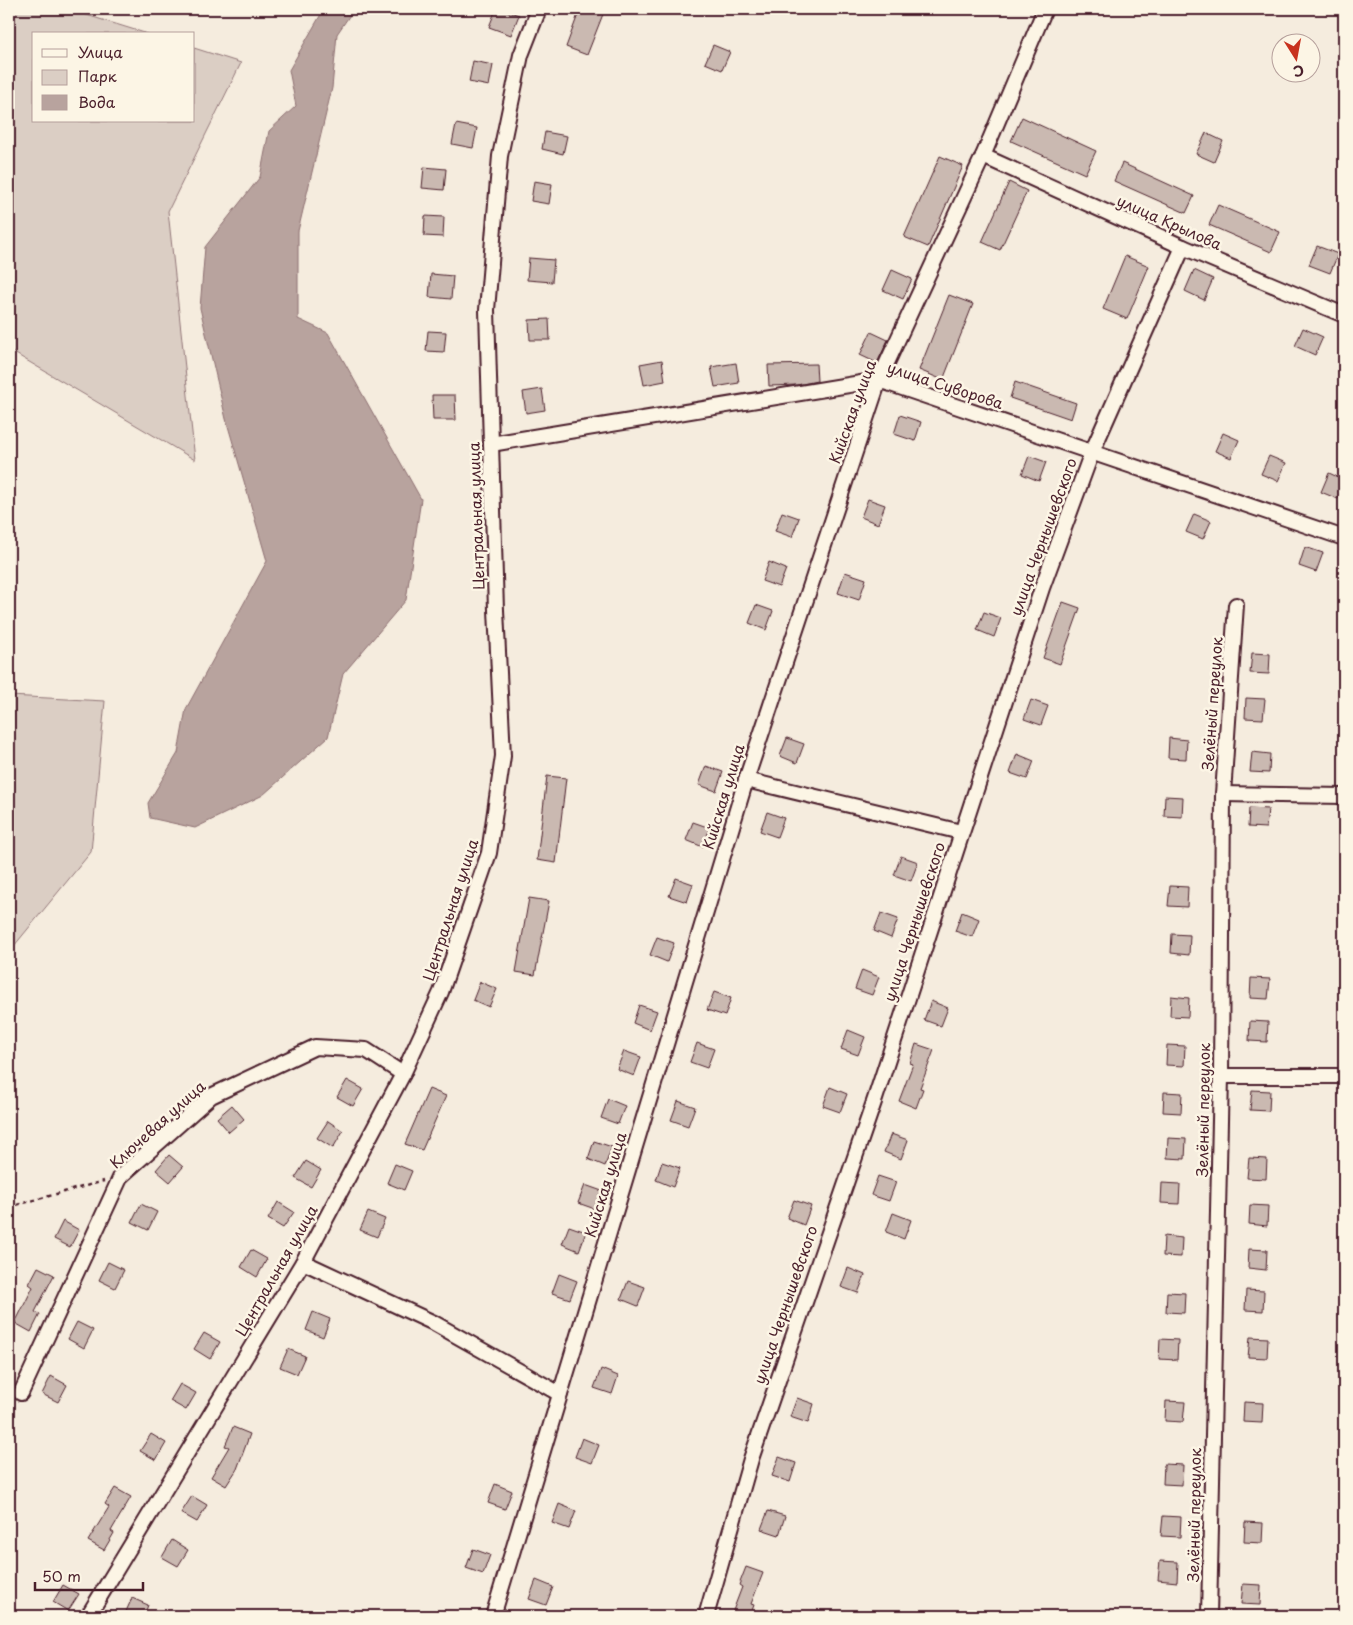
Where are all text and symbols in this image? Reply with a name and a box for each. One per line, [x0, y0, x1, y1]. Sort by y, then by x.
legend [32, 32, 195, 122]
north arrow [1270, 32, 1320, 82]
text: Улица [78, 40, 123, 63]
text: С [1291, 60, 1306, 83]
text: Парк [78, 64, 117, 87]
text: Вода [78, 90, 116, 113]
street label: улица Крылова [1113, 188, 1226, 255]
street label: улица Суворова [884, 355, 1007, 414]
street label: Кийская улица [822, 356, 881, 467]
street label: Центральная улица [461, 441, 490, 590]
street label: улица Чернышевского [1003, 454, 1082, 619]
street label: Зелёный переулок [1195, 636, 1228, 772]
street label: Кийская улица [696, 740, 750, 852]
street label: Центральная улица [416, 835, 484, 983]
street label: улица Чернышевского [877, 839, 950, 1004]
street label: Зелёный переулок [1190, 1043, 1215, 1177]
street label: Ключевая улица [104, 1074, 211, 1173]
street label: Кийская улица [578, 1128, 632, 1240]
street label: Центральная улица [229, 1200, 323, 1340]
street label: улица Чернышевского [747, 1222, 823, 1387]
street label: Зелёный переулок [1181, 1448, 1206, 1582]
scale bar [35, 1560, 142, 1592]
text: 50 m [42, 1564, 81, 1587]

